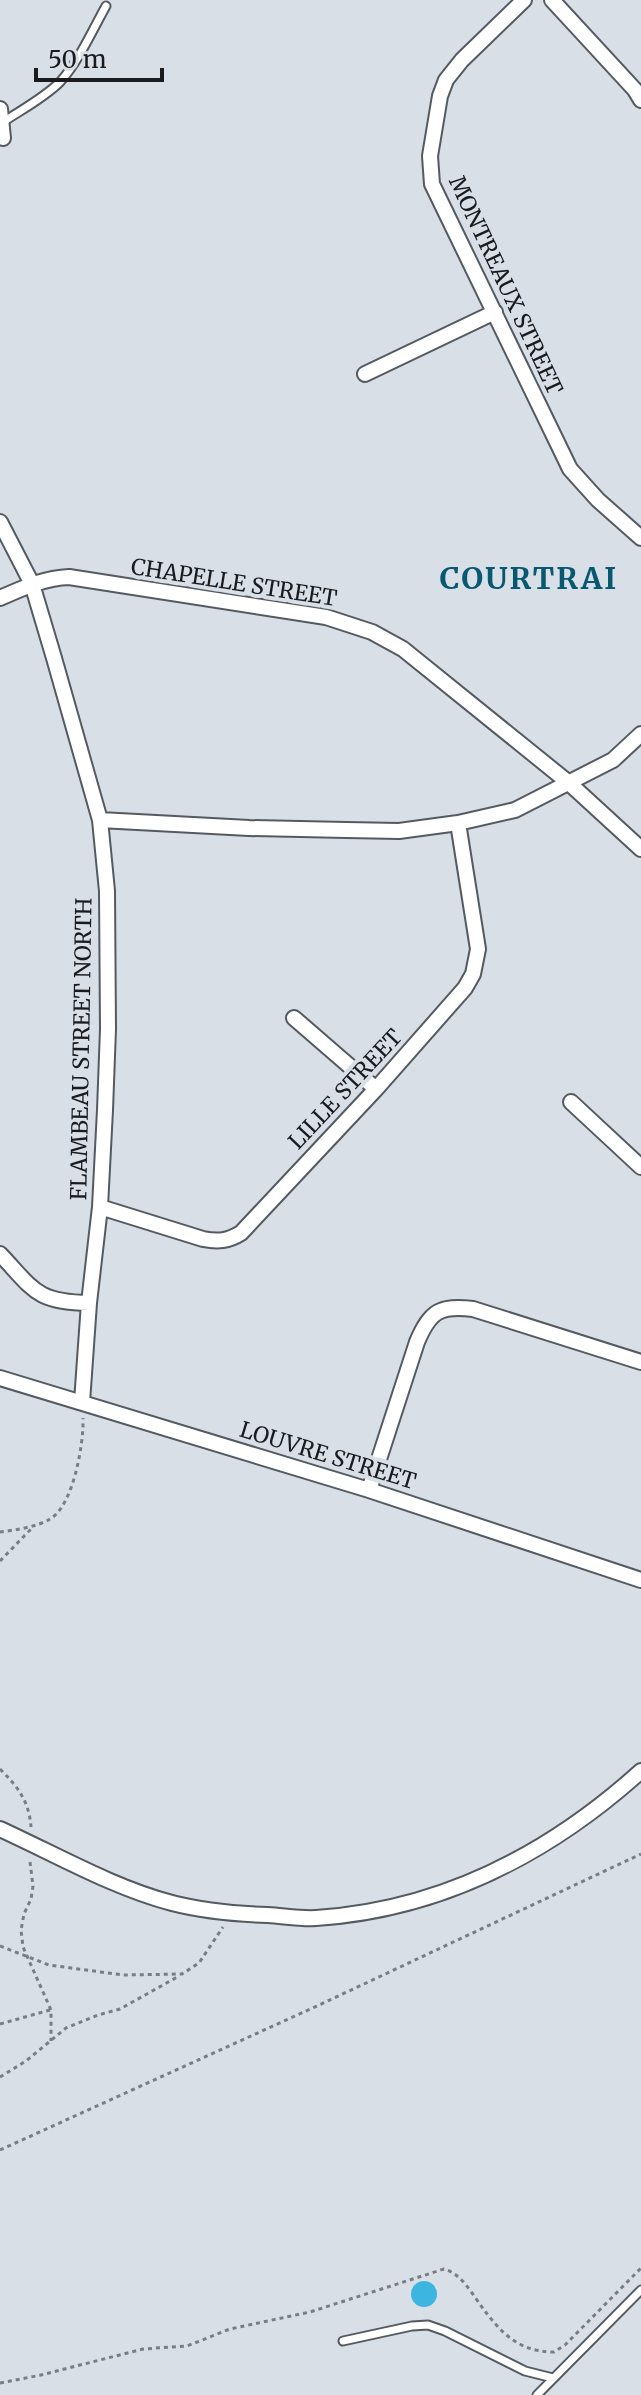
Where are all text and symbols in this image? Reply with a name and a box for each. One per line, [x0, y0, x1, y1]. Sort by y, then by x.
scale bar [36, 32, 162, 82]
text: 50 m [48, 44, 107, 75]
street label: MONTREAUX STREET [443, 171, 569, 399]
street label: CHAPELLE STREET [129, 552, 339, 612]
district label: COURTRAI [440, 559, 618, 597]
street label: FLAMBEAU STREET NORTH [64, 897, 98, 1201]
street label: LILLE STREET [282, 1023, 408, 1155]
street label: LOUVRE STREET [237, 1415, 419, 1495]

